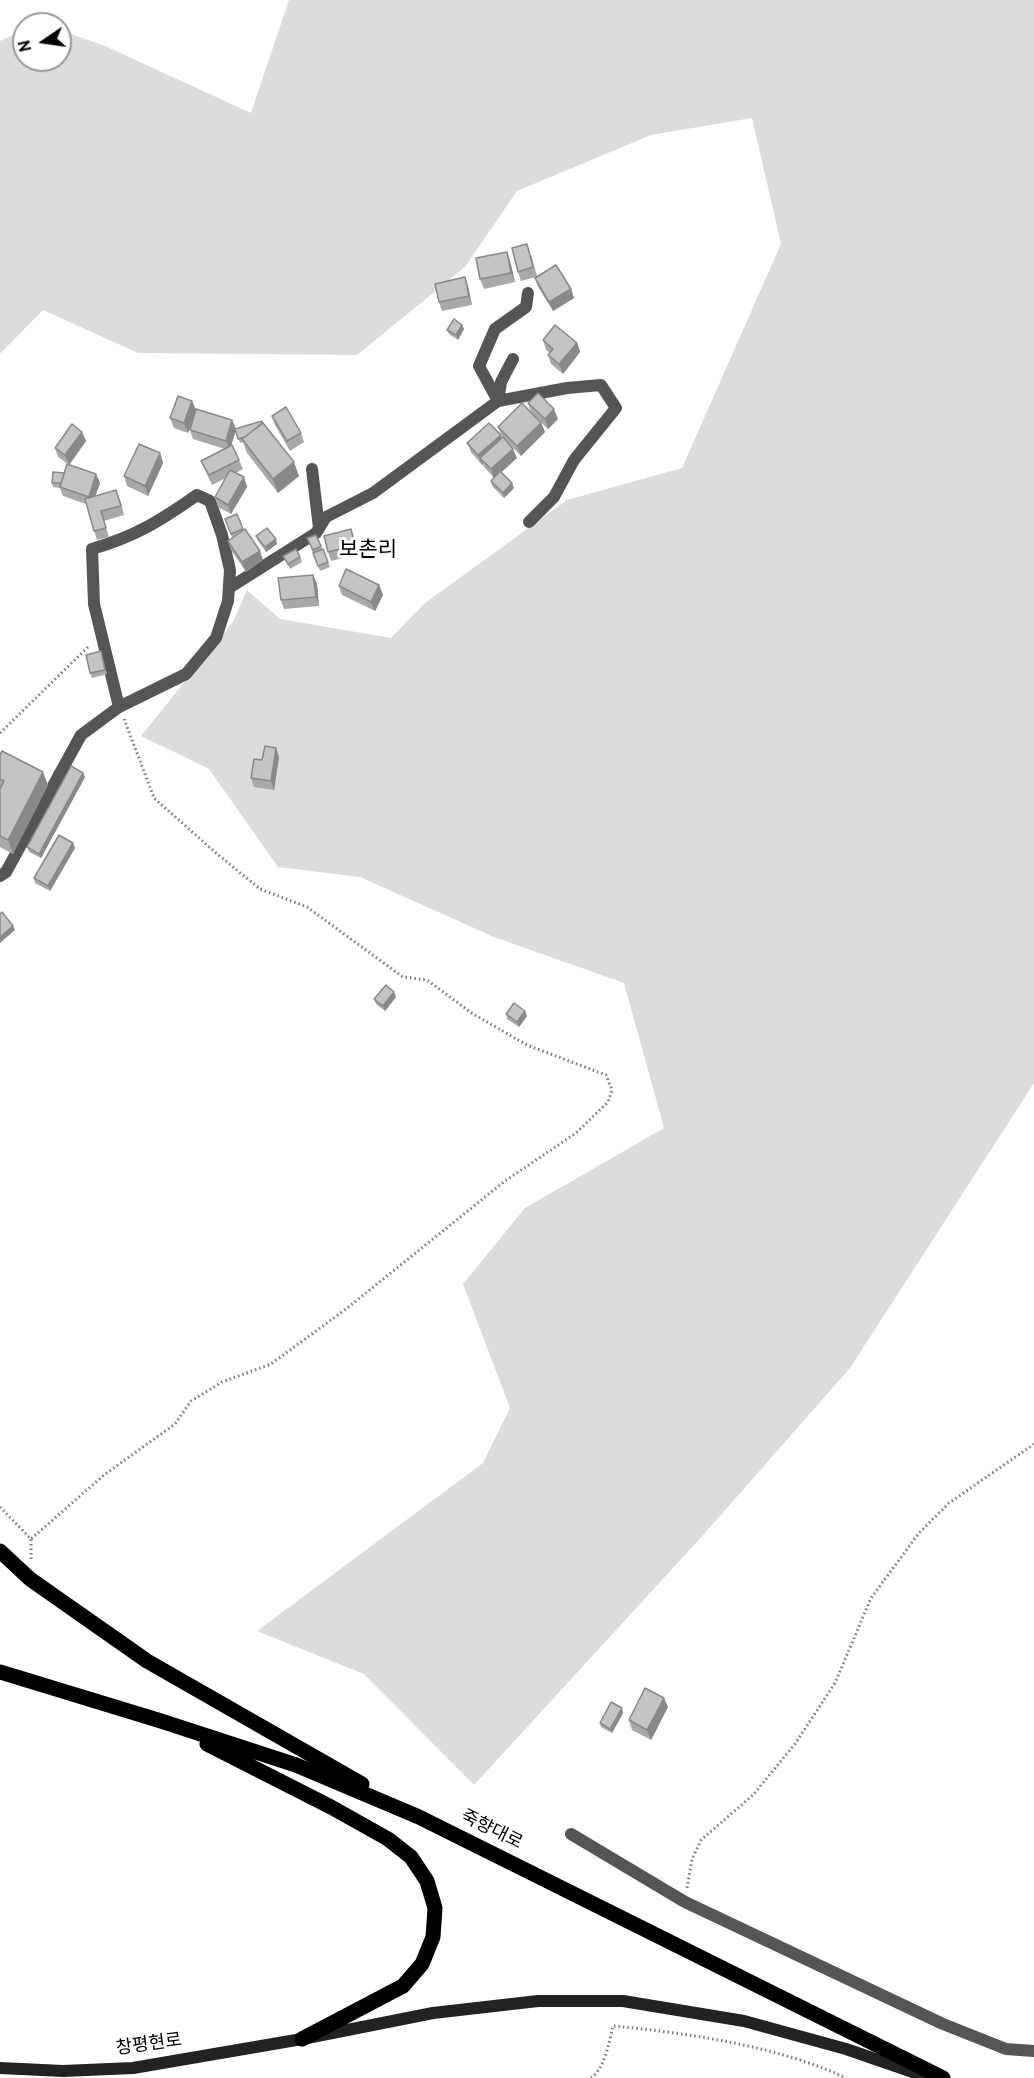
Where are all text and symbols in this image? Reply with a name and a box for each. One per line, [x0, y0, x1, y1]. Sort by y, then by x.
north arrow [12, 12, 72, 72]
text: N [15, 38, 37, 53]
district label: 보촌리 [339, 539, 397, 565]
street label: 죽향대로 [456, 1807, 526, 1855]
street label: 창평현로 [115, 2031, 183, 2061]

